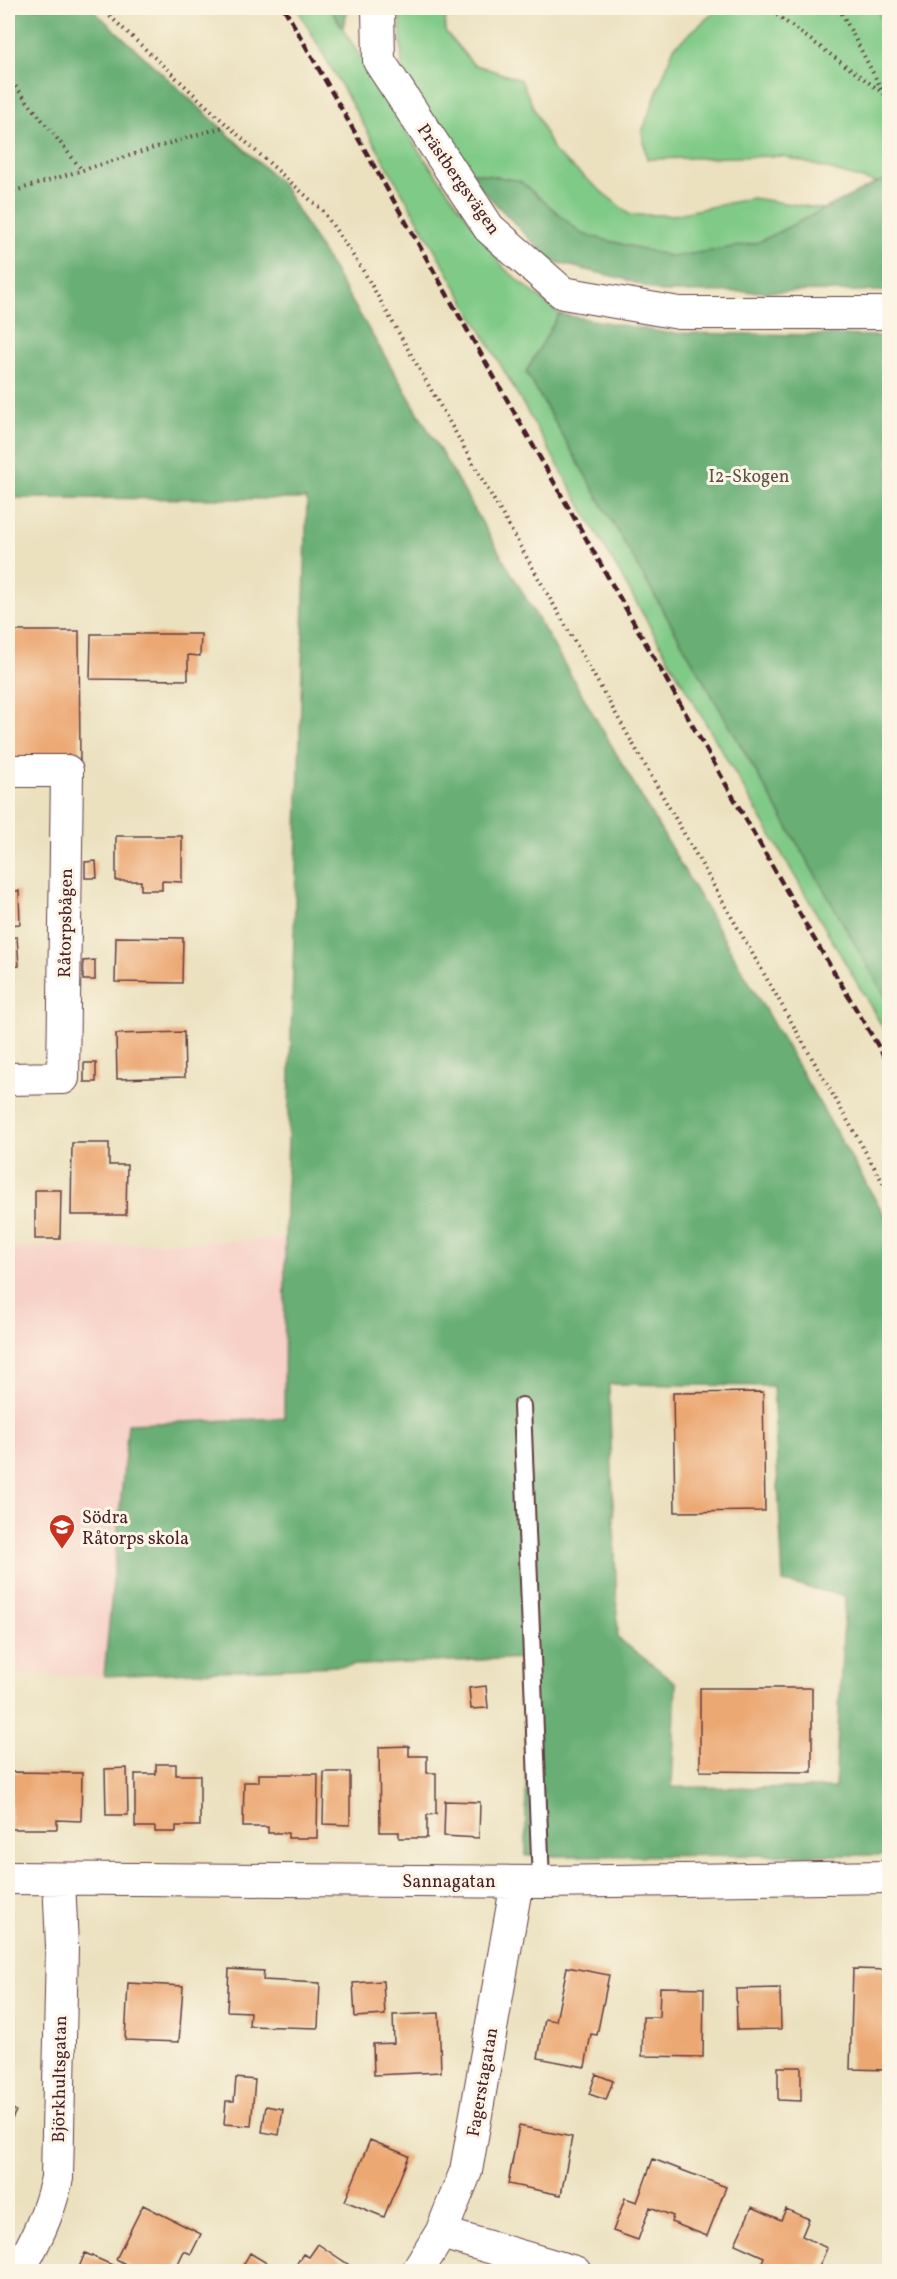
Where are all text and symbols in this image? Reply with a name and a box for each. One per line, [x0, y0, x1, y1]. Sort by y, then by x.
street label: Prästbergsvägen [410, 119, 506, 241]
park label: I2-Skogen [708, 465, 790, 490]
street label: Råtorpsbågen [53, 868, 80, 978]
place label: Södra Råtorps skola [82, 1506, 189, 1552]
school or university icon: Södra Råtorps skola [47, 1512, 77, 1550]
street label: Sannagatan [402, 1870, 496, 1895]
street label: Björkhultsgatan [47, 2015, 74, 2143]
street label: Fagerstagatan [462, 2026, 505, 2139]

